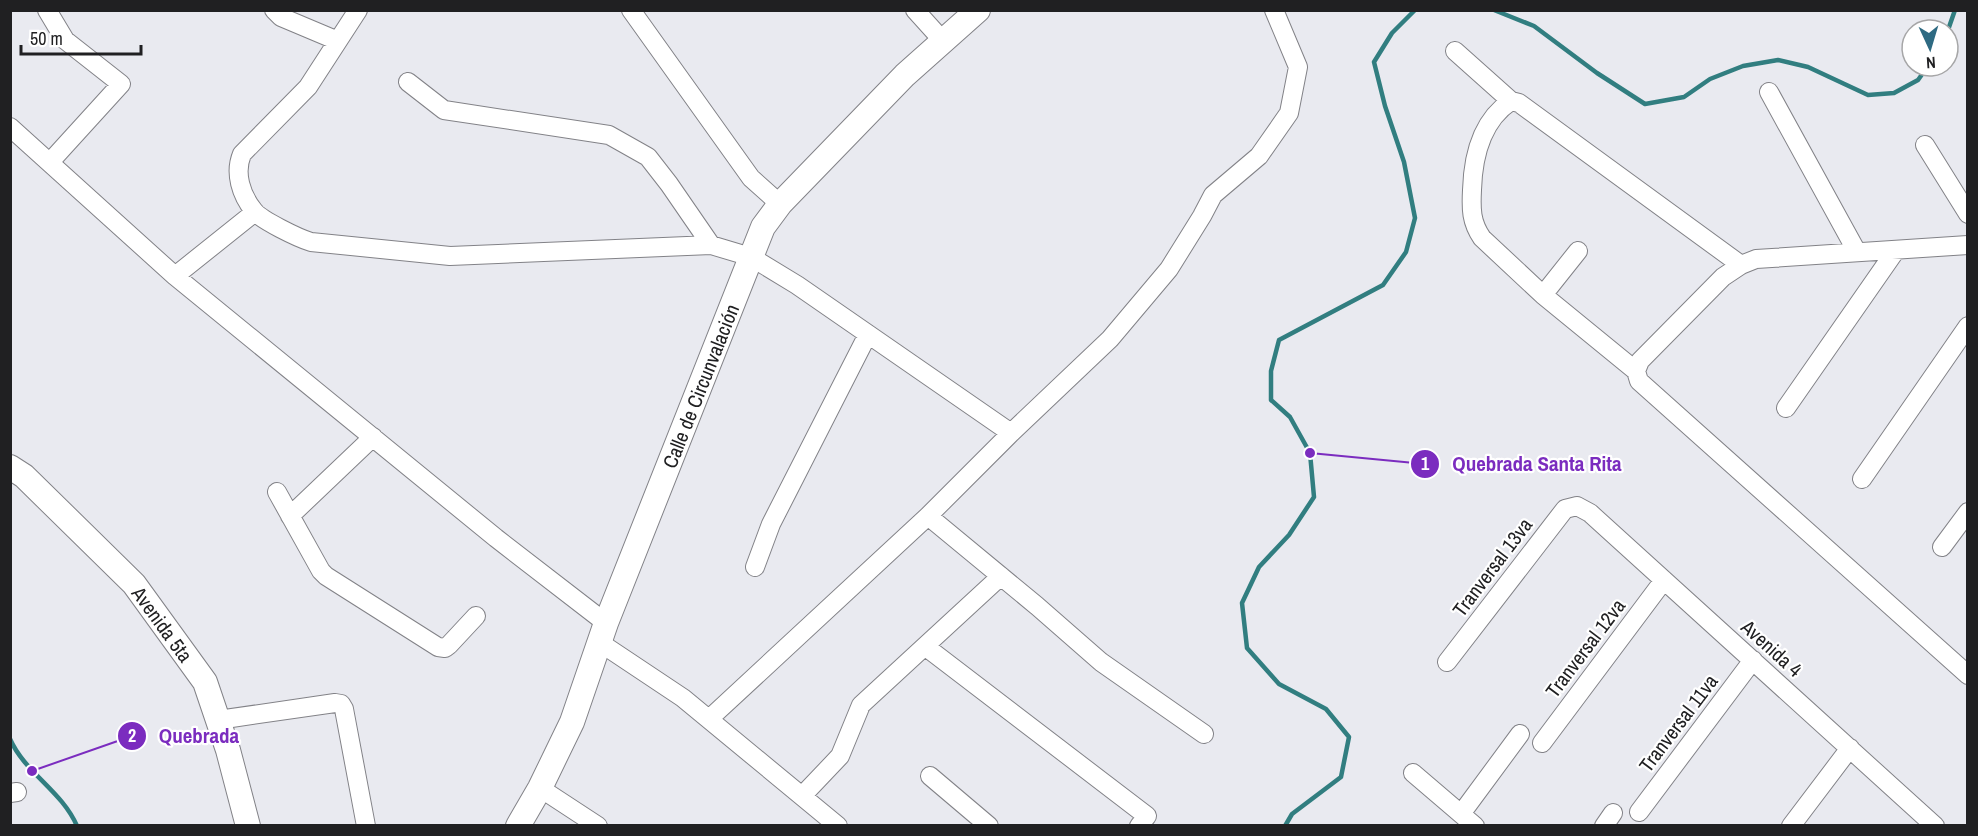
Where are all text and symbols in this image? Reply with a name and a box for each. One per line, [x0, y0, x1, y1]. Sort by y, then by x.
scale bar [21, 18, 141, 56]
north arrow [1900, 18, 1960, 78]
text: 50 m [30, 26, 63, 51]
text: N [1926, 52, 1937, 74]
street label: Calle de Circunvalación [655, 300, 745, 472]
callout: Quebrada Santa Rita [1410, 444, 1634, 483]
text: Quebrada Santa Rita [1452, 449, 1622, 478]
text: 1 [1421, 451, 1430, 476]
street label: Tranversal 13va [1446, 512, 1538, 622]
street label: Avenida 5ta [126, 580, 199, 667]
street label: Tranversal 12va [1539, 593, 1631, 703]
street label: Avenida 4 [1735, 613, 1808, 683]
street label: Tranversal 11va [1632, 669, 1724, 777]
callout: Quebrada [117, 716, 251, 755]
text: Quebrada [159, 721, 240, 750]
text: 2 [128, 723, 136, 748]

